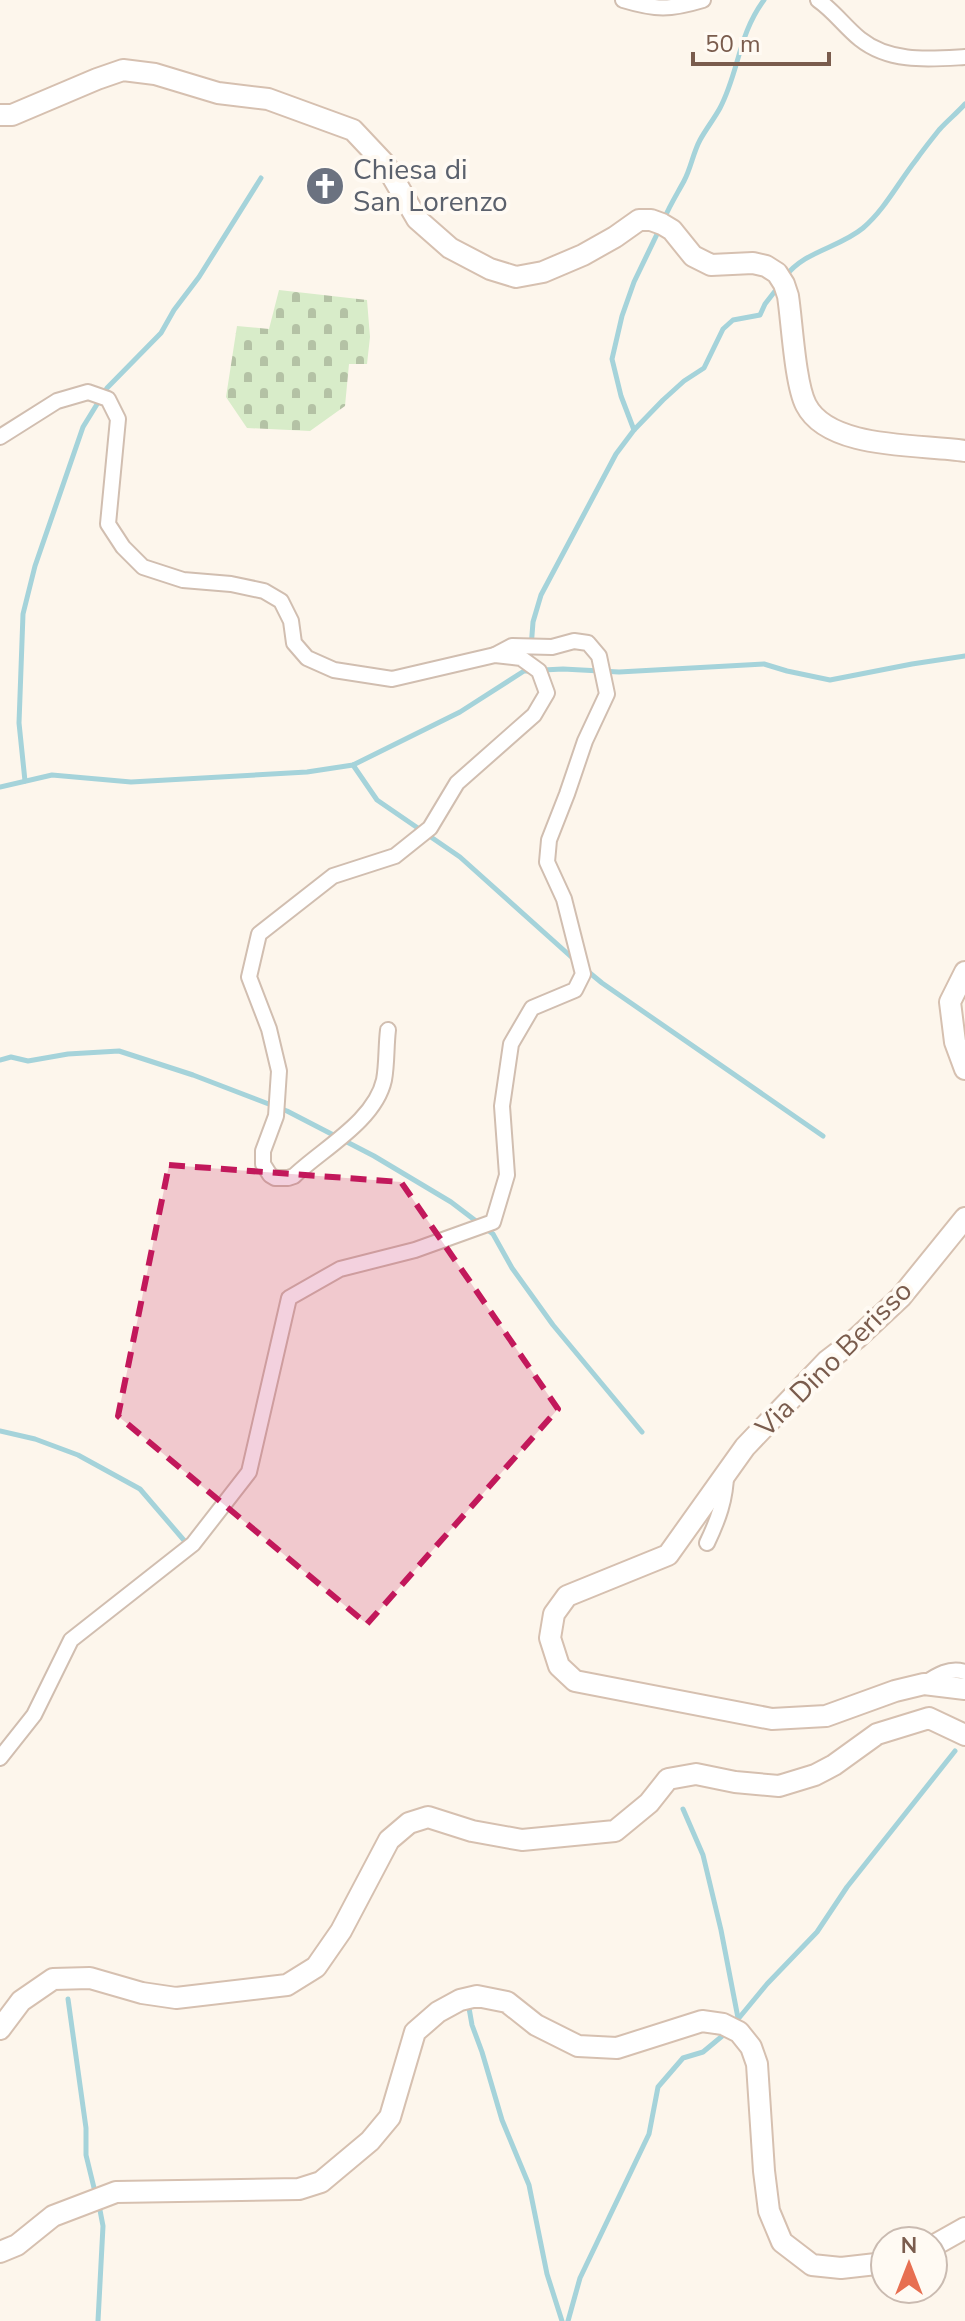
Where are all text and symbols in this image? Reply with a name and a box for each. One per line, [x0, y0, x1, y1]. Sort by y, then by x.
scale bar [693, 16, 829, 66]
text: 50 m [705, 28, 761, 60]
place label: Chiesa di San Lorenzo [353, 151, 508, 221]
church icon: Chiesa di San Lorenzo [304, 165, 346, 207]
street label: Via Dino Berisso [747, 1273, 920, 1446]
north arrow [869, 2225, 949, 2305]
text: N [901, 2231, 917, 2261]

